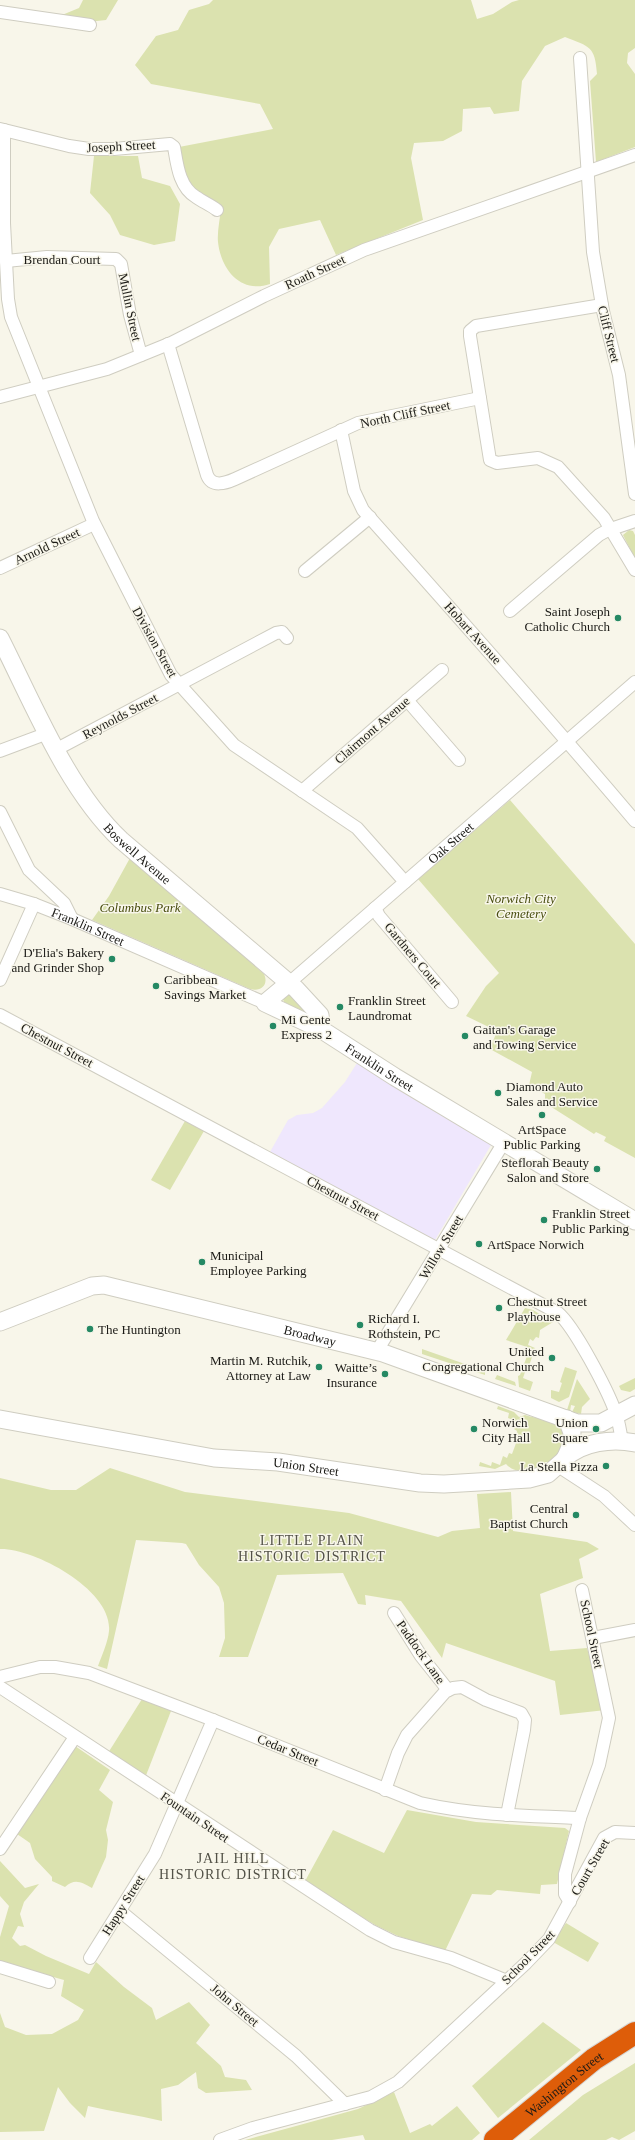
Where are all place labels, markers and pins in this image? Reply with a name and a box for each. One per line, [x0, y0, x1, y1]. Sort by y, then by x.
place label: Saint Joseph Catholic Church [524, 604, 610, 634]
marker: Saint Joseph Catholic Church [613, 613, 623, 623]
place label: D'Elia's Bakery and Grinder Shop [12, 945, 104, 975]
marker: D'Elia's Bakery and Grinder Shop [107, 954, 117, 964]
place label: Caribbean Savings Market [164, 972, 246, 1002]
marker: Caribbean Savings Market [151, 981, 161, 991]
place label: Franklin Street Laundromat [348, 993, 426, 1023]
marker: Franklin Street Laundromat [335, 1002, 345, 1012]
place label: Mi Gente Express 2 [281, 1012, 332, 1042]
marker: Mi Gente Express 2 [268, 1021, 278, 1031]
place label: Gaitan's Garage and Towing Service [473, 1022, 577, 1052]
marker: Gaitan's Garage and Towing Service [460, 1031, 470, 1041]
place label: Diamond Auto Sales and Service [506, 1079, 598, 1109]
marker: Diamond Auto Sales and Service [493, 1088, 503, 1098]
marker: ArtSpace Public Parking [537, 1110, 547, 1120]
place label: ArtSpace Public Parking [504, 1122, 581, 1152]
place label: Steflorah Beauty Salon and Store [501, 1155, 589, 1185]
marker: Steflorah Beauty Salon and Store [592, 1164, 602, 1174]
place label: Franklin Street Public Parking [552, 1206, 630, 1236]
marker: Franklin Street Public Parking [539, 1215, 549, 1225]
place label: ArtSpace Norwich [487, 1237, 585, 1252]
marker: ArtSpace Norwich [474, 1239, 484, 1249]
place label: Municipal Employee Parking [210, 1248, 307, 1278]
marker: Municipal Employee Parking [197, 1257, 207, 1267]
place label: Chestnut Street Playhouse [507, 1294, 587, 1324]
marker: Chestnut Street Playhouse [494, 1303, 504, 1313]
place label: Richard I. Rothstein, PC [368, 1311, 440, 1341]
marker: Richard I. Rothstein, PC [355, 1320, 365, 1330]
place label: The Huntington [98, 1322, 181, 1337]
marker: The Huntington [85, 1324, 95, 1334]
place label: United Congregational Church [422, 1344, 544, 1374]
place label: Martin M. Rutchik, Attorney at Law [210, 1353, 312, 1383]
marker: United Congregational Church [547, 1353, 557, 1363]
place label: Waitte’s Insurance [326, 1360, 377, 1390]
marker: Martin M. Rutchik, Attorney at Law [314, 1362, 324, 1372]
marker: Waitte’s Insurance [380, 1369, 390, 1379]
place label: Norwich City Hall [482, 1415, 530, 1445]
place label: Union Square [552, 1415, 589, 1445]
marker: Norwich City Hall [469, 1424, 479, 1434]
marker: Union Square [591, 1424, 601, 1434]
place label: La Stella Pizza [520, 1459, 598, 1474]
marker: La Stella Pizza [601, 1461, 611, 1471]
place label: Central Baptist Church [490, 1501, 568, 1531]
marker: Central Baptist Church [571, 1510, 581, 1520]

